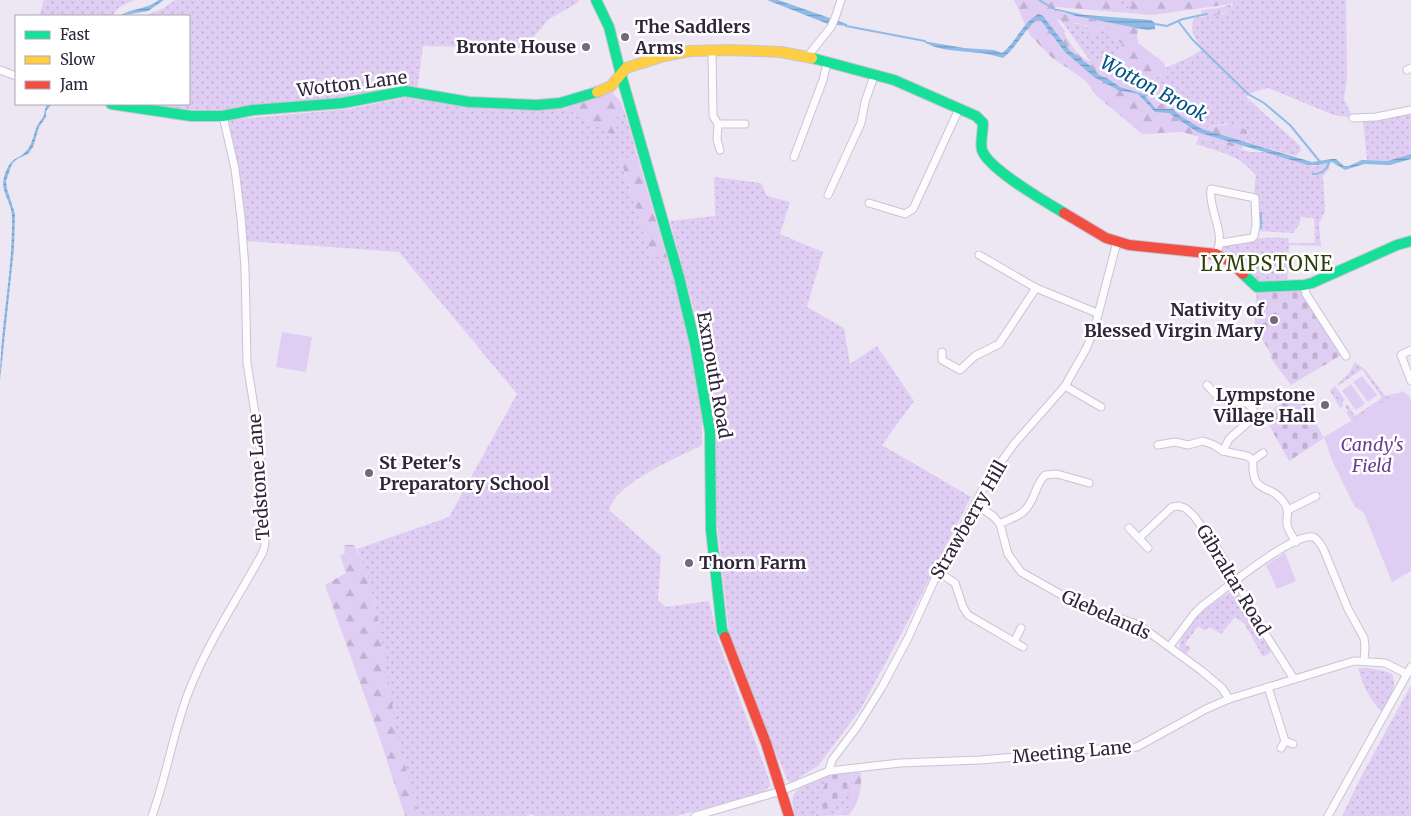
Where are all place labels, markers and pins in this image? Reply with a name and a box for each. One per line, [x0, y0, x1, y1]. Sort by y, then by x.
place label: The Saddlers Arms [634, 15, 750, 59]
marker: The Saddlers Arms [619, 31, 631, 43]
place label: Bronte House [456, 35, 576, 58]
marker: Bronte House [580, 41, 592, 53]
place label: Nativity of Blessed Virgin Mary [1084, 298, 1265, 342]
marker: Nativity of Blessed Virgin Mary [1268, 314, 1280, 326]
place label: Lympstone Village Hall [1212, 383, 1315, 427]
marker: Lympstone Village Hall [1319, 399, 1331, 411]
place label: St Peter's Preparatory School [379, 451, 549, 495]
marker: St Peter's Preparatory School [363, 467, 375, 479]
place label: Thorn Farm [699, 551, 806, 574]
marker: Thorn Farm [683, 557, 695, 569]

